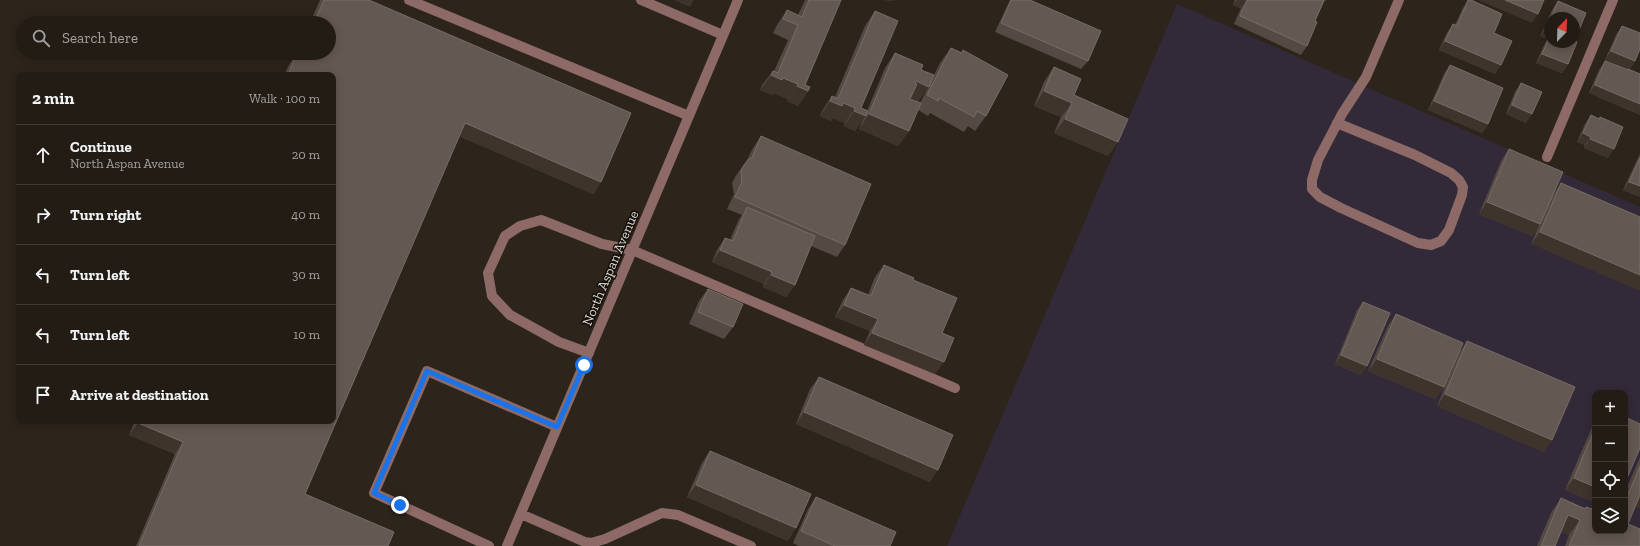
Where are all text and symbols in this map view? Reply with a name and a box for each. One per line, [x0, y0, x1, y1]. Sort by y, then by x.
north arrow [1544, 12, 1580, 48]
search box [16, 16, 336, 60]
icon: search [30, 27, 52, 49]
text: Search here [62, 29, 138, 47]
text: 2 min [32, 88, 74, 108]
text: Walk · 100 m [249, 91, 320, 106]
text: Continue [70, 138, 132, 156]
icon: ahead [32, 144, 54, 166]
text: 20 m [292, 147, 320, 162]
text: North Aspan Avenue [70, 156, 185, 171]
icon: right [32, 204, 54, 226]
text: Turn right [70, 206, 141, 224]
text: 40 m [291, 207, 320, 222]
street label: North Aspan Avenue [578, 208, 643, 328]
icon: left [32, 264, 54, 286]
text: Turn left [70, 266, 130, 284]
text: 30 m [292, 267, 320, 282]
icon: left [32, 324, 54, 346]
text: Turn left [70, 326, 130, 344]
text: 10 m [293, 327, 320, 342]
route start [575, 356, 593, 374]
icon: arrive [32, 384, 54, 406]
text: Arrive at destination [70, 386, 209, 404]
map controls [1592, 390, 1628, 534]
button: + [1592, 390, 1628, 426]
button: − [1592, 426, 1628, 462]
button: locate [1592, 462, 1628, 498]
route end [391, 496, 409, 514]
button: layers [1592, 498, 1628, 534]

